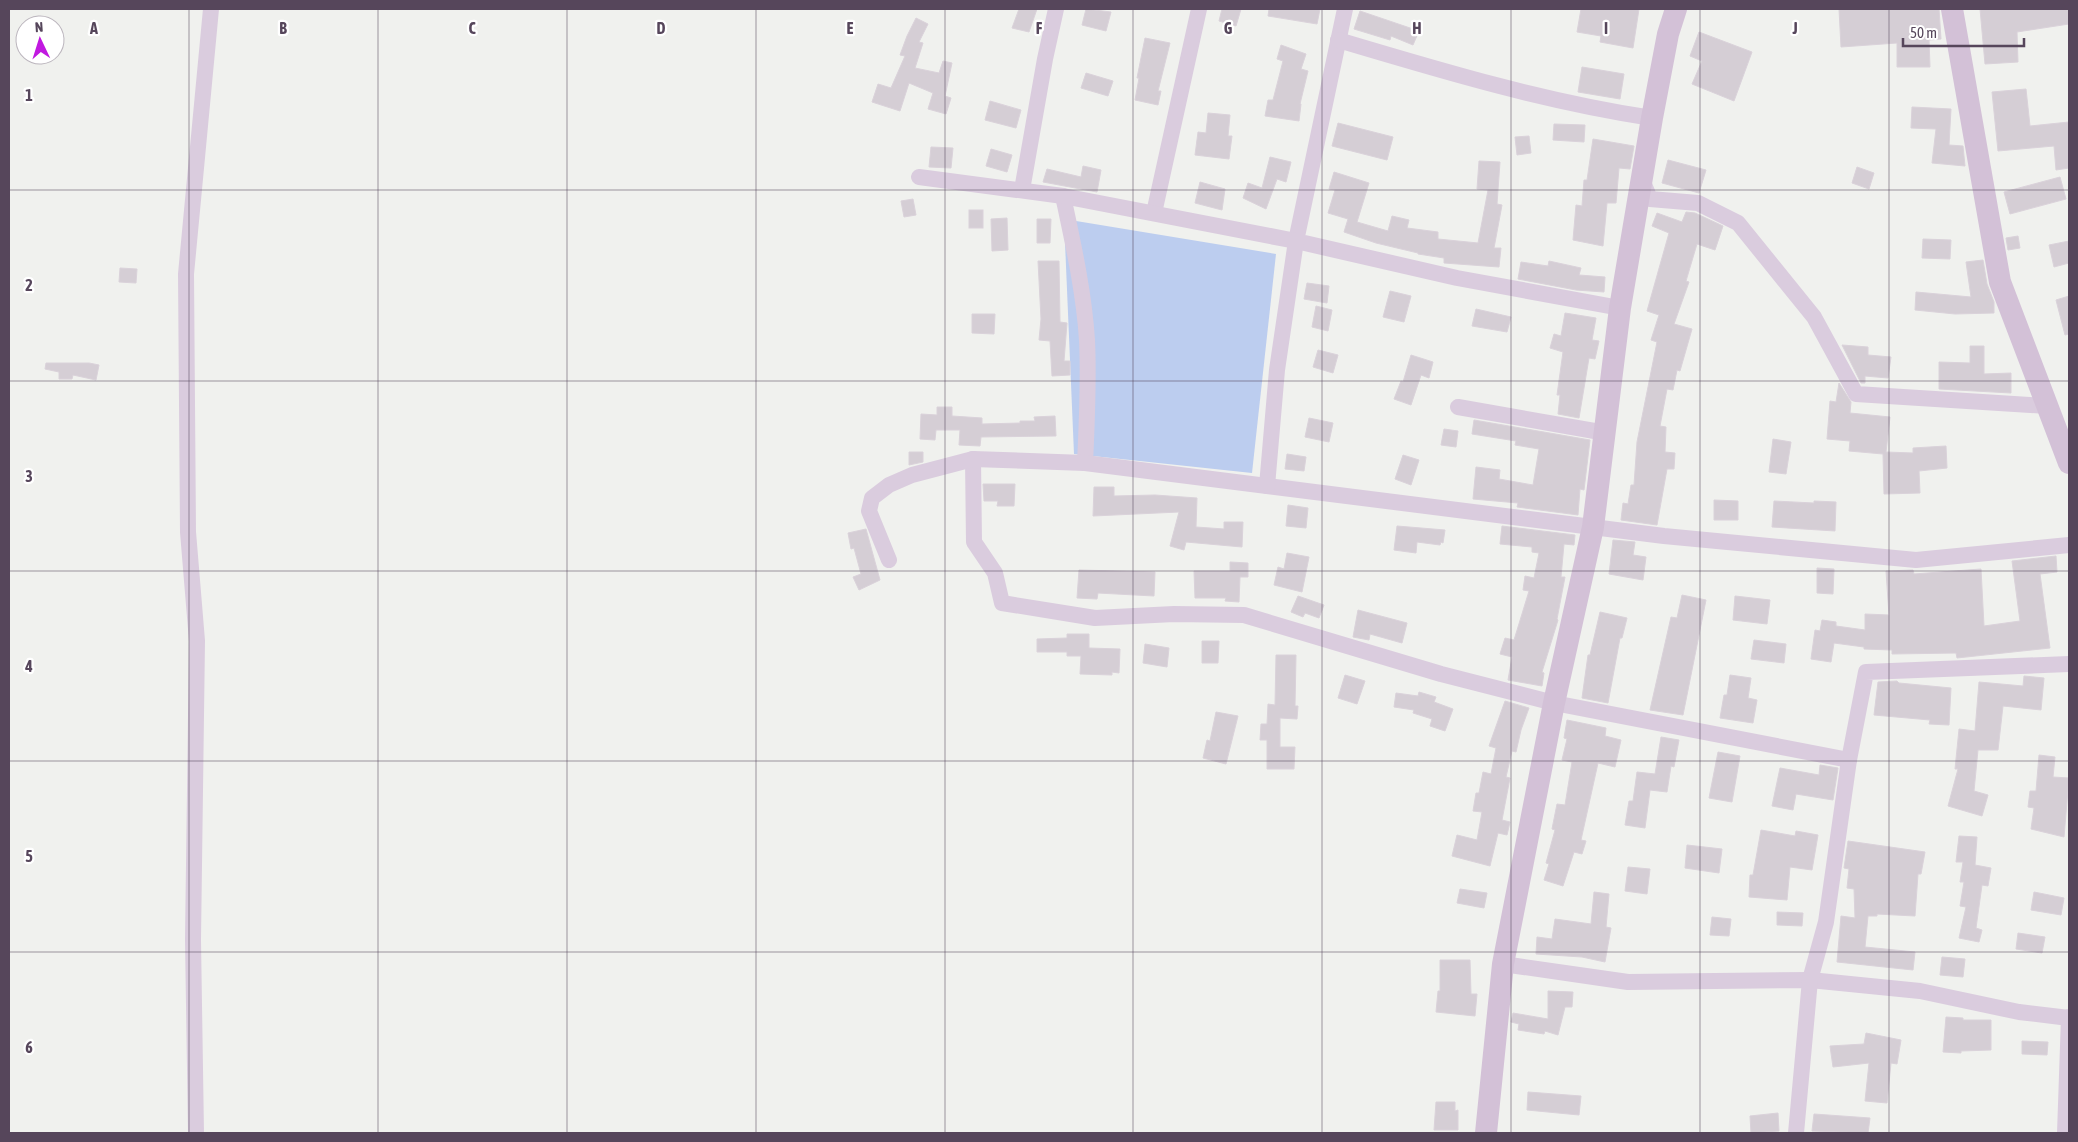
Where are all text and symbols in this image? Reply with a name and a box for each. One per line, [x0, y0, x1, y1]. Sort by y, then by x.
north arrow [15, 15, 65, 65]
scale bar [1903, 15, 2024, 47]
text: N [34, 19, 44, 35]
text: A [89, 19, 98, 37]
text: B [279, 19, 287, 37]
text: C [468, 19, 476, 37]
text: D [657, 19, 666, 37]
text: E [847, 19, 854, 37]
text: F [1036, 19, 1043, 37]
text: G [1224, 19, 1233, 37]
text: H [1412, 19, 1422, 37]
text: I [1604, 19, 1608, 37]
text: J [1791, 19, 1798, 37]
text: 50 m [1910, 24, 1937, 41]
text: 1 [25, 86, 33, 104]
text: 2 [25, 276, 33, 294]
text: 3 [25, 467, 33, 485]
text: 4 [24, 657, 33, 675]
text: 5 [25, 847, 33, 865]
text: 6 [25, 1038, 33, 1056]

